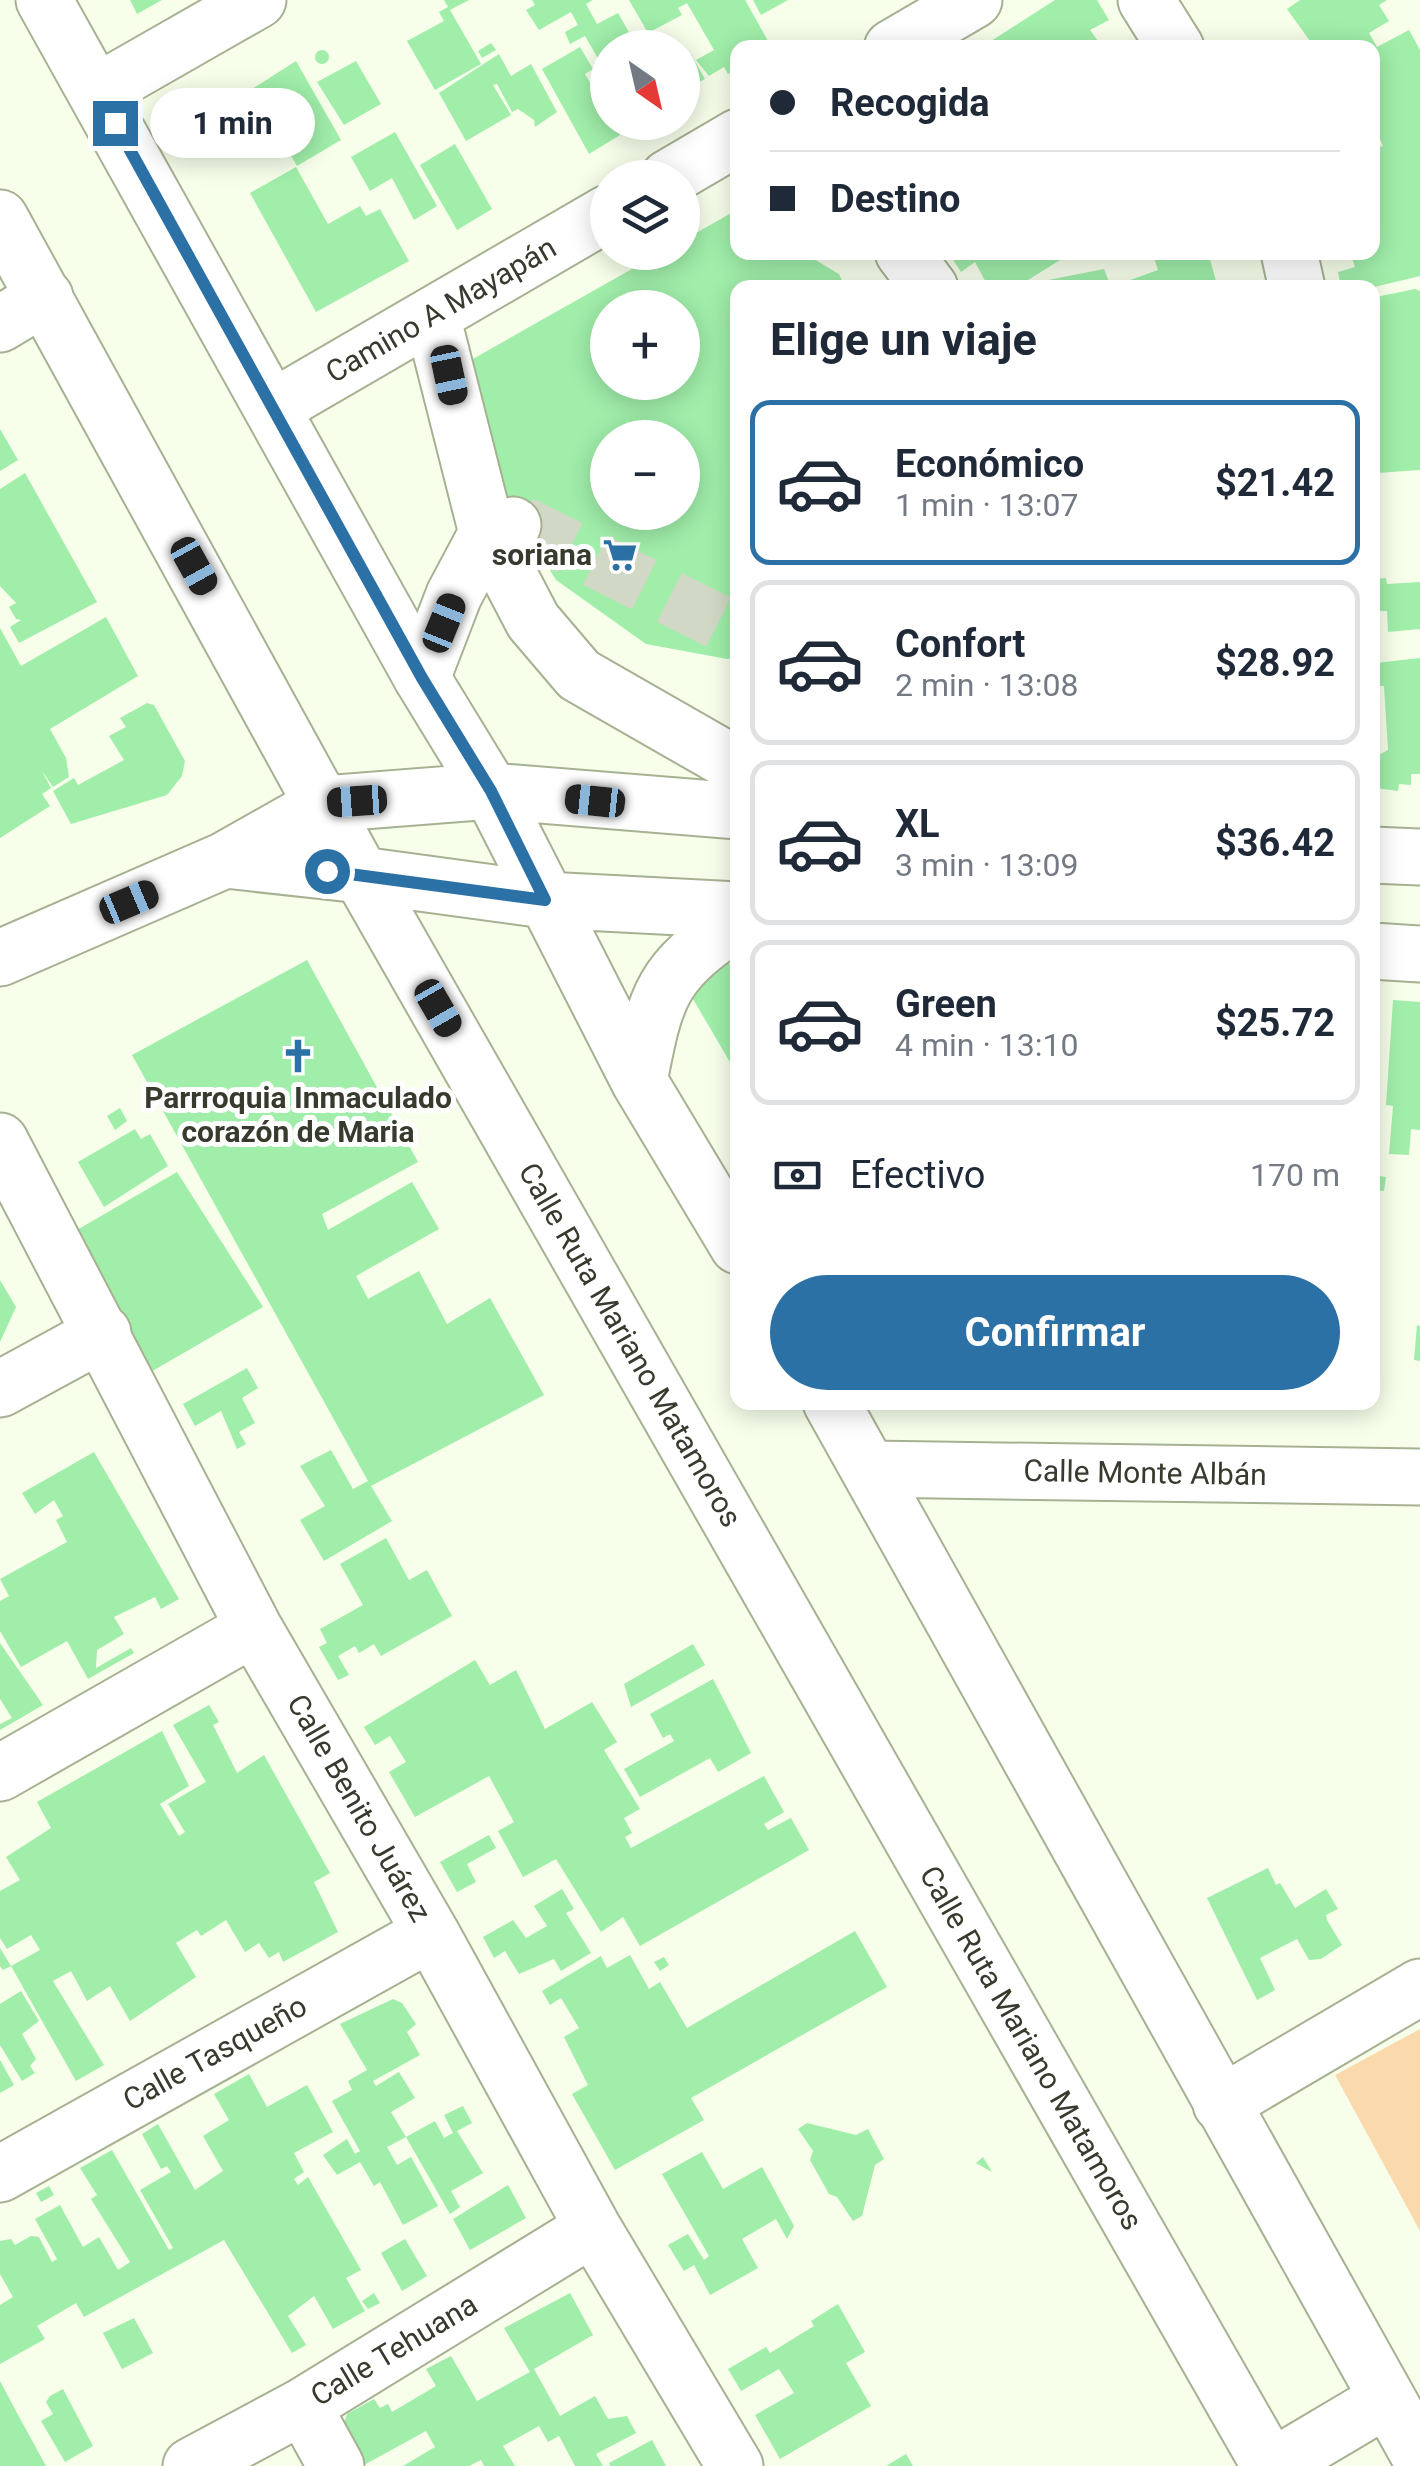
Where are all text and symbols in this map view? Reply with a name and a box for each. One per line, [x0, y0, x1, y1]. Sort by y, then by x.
north arrow [590, 30, 700, 140]
map controls [590, 30, 700, 530]
text: Recogida [830, 81, 990, 125]
callout: 1 min [150, 88, 315, 158]
route end [93, 101, 138, 146]
text: 1 min [192, 104, 273, 142]
button: layers [590, 160, 700, 270]
text: Destino [830, 177, 960, 221]
street label: Camino A Mayapán [319, 229, 562, 390]
button: + [590, 290, 700, 400]
text: Elige un viaje [770, 313, 1037, 366]
car [428, 343, 470, 407]
button: − [590, 420, 700, 530]
icon: car [775, 438, 865, 528]
text: Económico [895, 442, 1084, 486]
text: $21.42 [1215, 461, 1335, 505]
text: 1 min · 13:07 [895, 486, 1078, 524]
car [166, 532, 222, 600]
supermarket icon: soriana [601, 536, 639, 574]
place label: soriana [492, 537, 592, 572]
car [419, 590, 469, 656]
icon: car [775, 618, 865, 708]
text: Confort [895, 622, 1025, 666]
text: $28.92 [1215, 641, 1335, 685]
text: 2 min · 13:08 [895, 666, 1078, 704]
car [564, 783, 626, 819]
car [326, 784, 388, 818]
icon: car [775, 798, 865, 888]
text: XL [895, 802, 940, 846]
text: $36.42 [1215, 821, 1335, 865]
text: 3 min · 13:09 [895, 846, 1078, 884]
route start [305, 849, 350, 894]
car [96, 876, 162, 928]
car [410, 975, 466, 1041]
icon: car [775, 978, 865, 1068]
text: Green [895, 982, 997, 1026]
text: $25.72 [1215, 1001, 1335, 1045]
text: 4 min · 13:10 [895, 1026, 1078, 1064]
church icon: Parrroquia Inmaculado corazón de Maria [279, 1037, 317, 1075]
place label: Parrroquia Inmaculado corazón de Maria [144, 1080, 452, 1149]
icon: cash [770, 1148, 825, 1203]
text: Efectivo [850, 1153, 986, 1197]
text: 170 m [1250, 1156, 1340, 1194]
street label: Calle Ruta Mariano Matamoros [512, 1157, 749, 1533]
button: Confirmar [770, 1275, 1340, 1390]
street label: Calle Monte Albán [1023, 1453, 1267, 1492]
street label: Calle Benito Juárez [280, 1688, 439, 1928]
street label: Calle Ruta Mariano Matamoros [913, 1860, 1150, 2236]
street label: Calle Tasqueño [117, 1988, 313, 2117]
street label: Calle Tehuana [304, 2286, 483, 2413]

